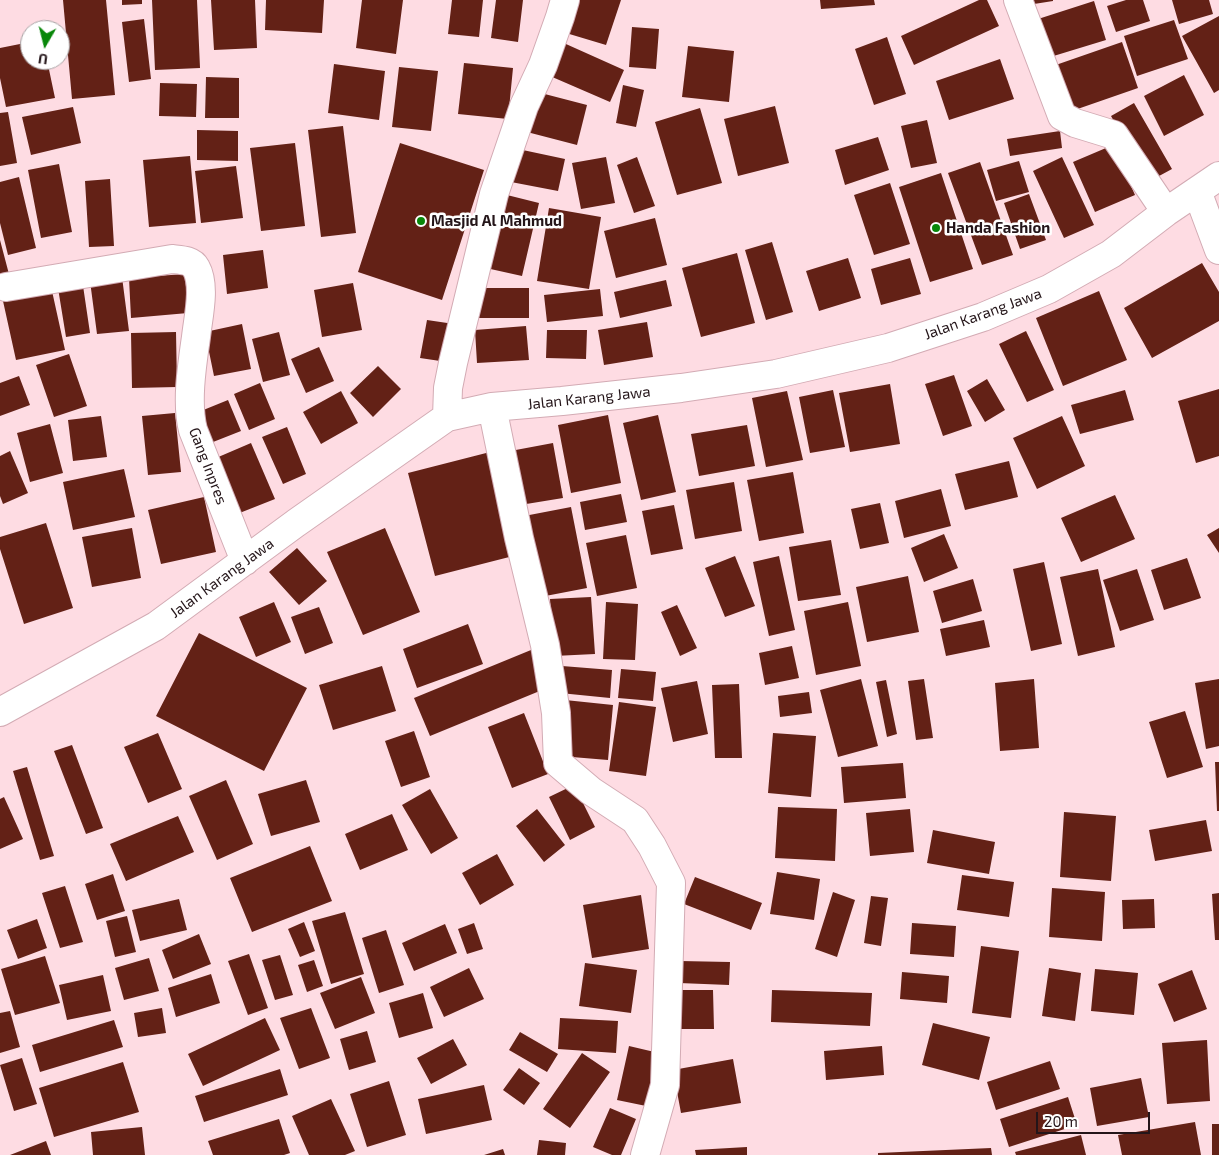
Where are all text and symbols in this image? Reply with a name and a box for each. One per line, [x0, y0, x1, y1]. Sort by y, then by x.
north arrow [20, 20, 70, 70]
text: U [37, 50, 49, 68]
place label: Masjid Al Mahmud [431, 212, 562, 230]
marker: Masjid Al Mahmud [415, 215, 427, 227]
place label: Handa Fashion [946, 219, 1050, 237]
marker: Handa Fashion [930, 222, 942, 234]
street label: Jalan Karang Jawa [922, 284, 1044, 344]
street label: Jalan Karang Jawa [527, 383, 651, 413]
street label: Gang Inpres [185, 425, 231, 507]
street label: Jalan Karang Jawa [167, 534, 277, 622]
scale bar [1039, 1102, 1153, 1134]
text: 20 m [1044, 1112, 1078, 1130]

